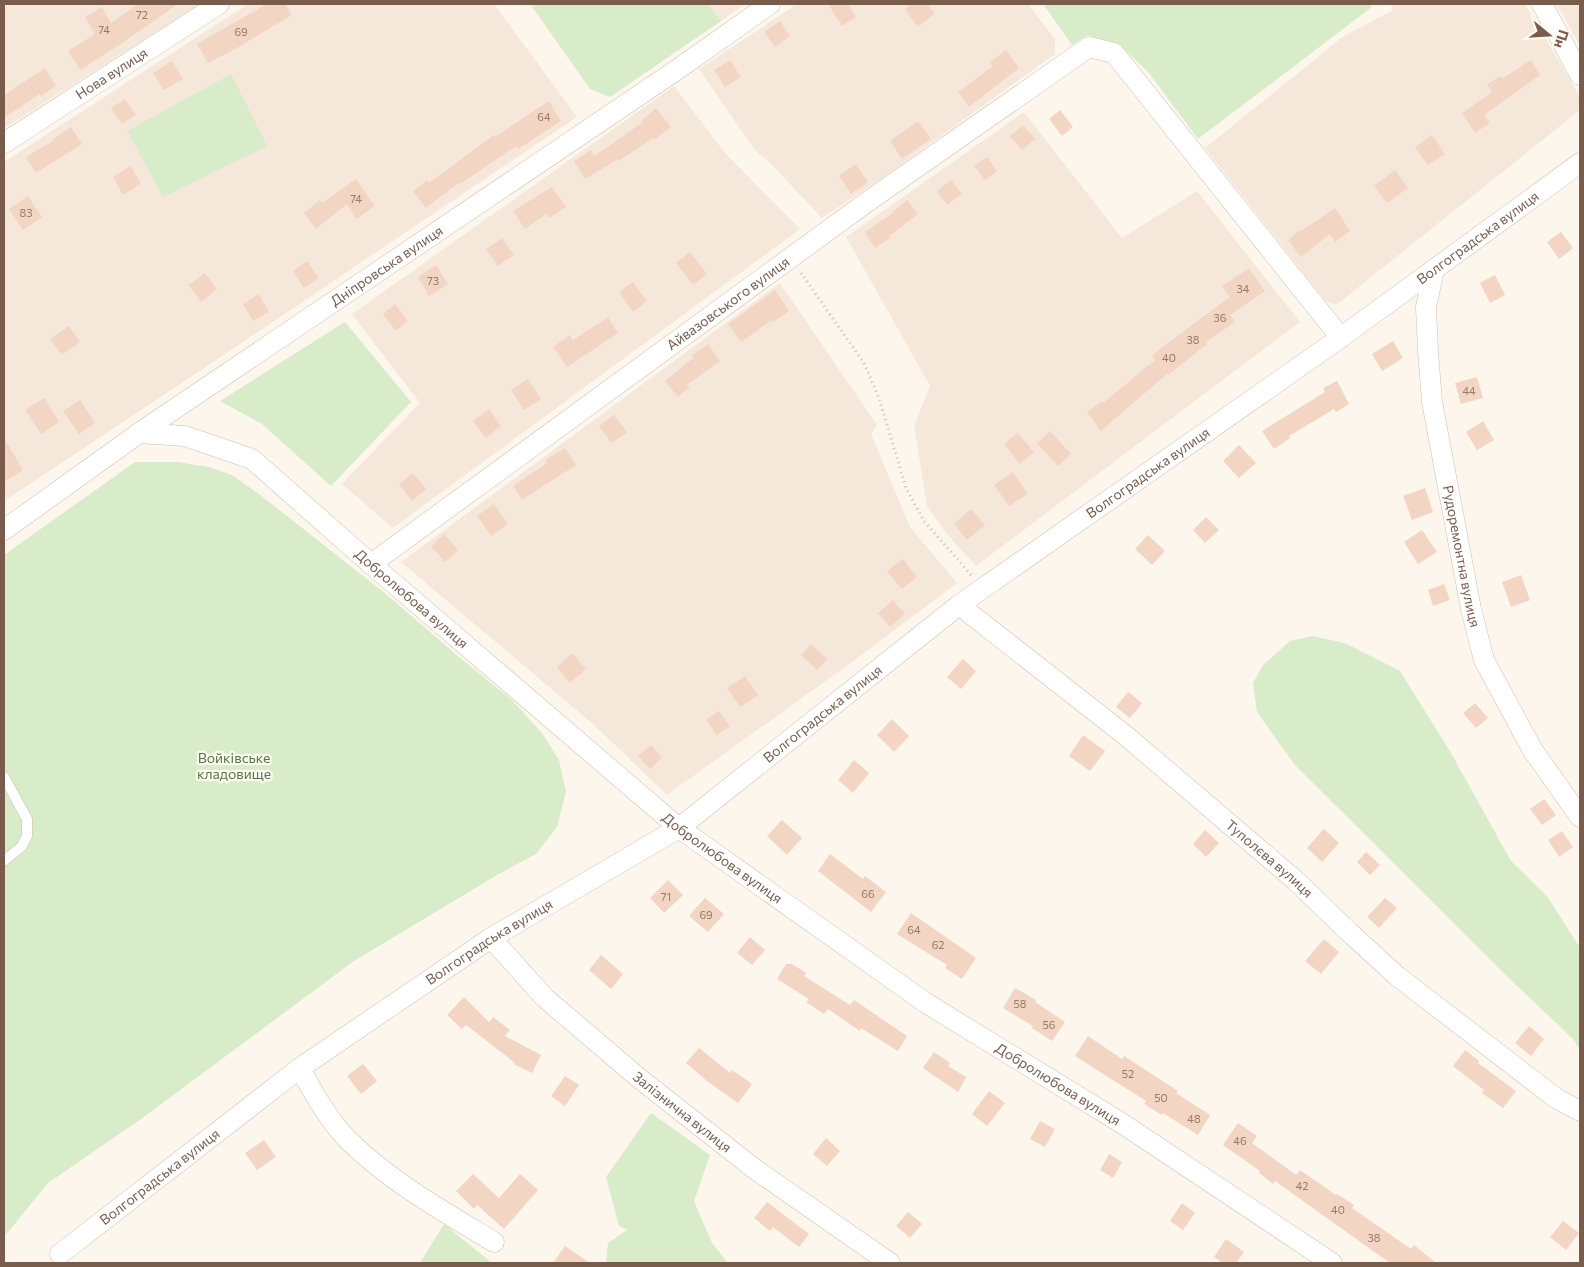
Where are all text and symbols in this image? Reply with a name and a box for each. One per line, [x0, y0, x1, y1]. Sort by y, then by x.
house number: 72 [136, 8, 148, 21]
north arrow [1524, 10, 1574, 60]
house number: 74 [98, 23, 110, 36]
house number: 69 [234, 25, 248, 38]
text: Пн [1551, 28, 1573, 51]
street label: Нова вулиця [72, 44, 150, 103]
house number: 64 [537, 110, 551, 123]
street label: Волгоградська вулиця [1413, 187, 1542, 287]
house number: 74 [350, 192, 362, 205]
house number: 83 [20, 206, 32, 219]
street label: Дніпровська вулиця [327, 221, 446, 309]
street label: Айвазовського вулиця [663, 253, 792, 353]
house number: 73 [427, 274, 439, 287]
house number: 34 [1237, 282, 1250, 295]
house number: 36 [1214, 311, 1227, 324]
house number: 38 [1187, 333, 1200, 346]
house number: 40 [1162, 351, 1176, 364]
house number: 44 [1462, 384, 1476, 397]
street label: Волгоградська вулиця [1082, 423, 1213, 521]
street label: Рудоремонтна вулиця [1440, 484, 1484, 629]
street label: Добролюбова вулиця [352, 545, 472, 652]
street label: Волгоградська вулиця [759, 661, 885, 766]
park label: Войківське кладовище [197, 749, 271, 782]
street label: Добролюбова вулиця [659, 809, 786, 907]
street label: Туполєва вулиця [1223, 816, 1317, 901]
house number: 66 [861, 887, 875, 900]
house number: 71 [661, 890, 671, 903]
street label: Волгоградська вулиця [422, 895, 555, 988]
house number: 69 [699, 908, 713, 921]
house number: 64 [907, 923, 921, 936]
house number: 62 [932, 938, 944, 951]
house number: 58 [1014, 997, 1027, 1010]
house number: 56 [1043, 1018, 1056, 1031]
street label: Добролюбова вулиця [993, 1039, 1124, 1129]
house number: 52 [1122, 1067, 1134, 1080]
street label: Залізнична вулиця [629, 1068, 735, 1156]
house number: 50 [1154, 1091, 1168, 1104]
house number: 48 [1187, 1112, 1201, 1125]
street label: Волгоградська вулиця [96, 1125, 223, 1228]
house number: 46 [1233, 1134, 1247, 1147]
house number: 42 [1296, 1179, 1308, 1192]
house number: 40 [1331, 1203, 1345, 1216]
house number: 38 [1368, 1231, 1381, 1244]

